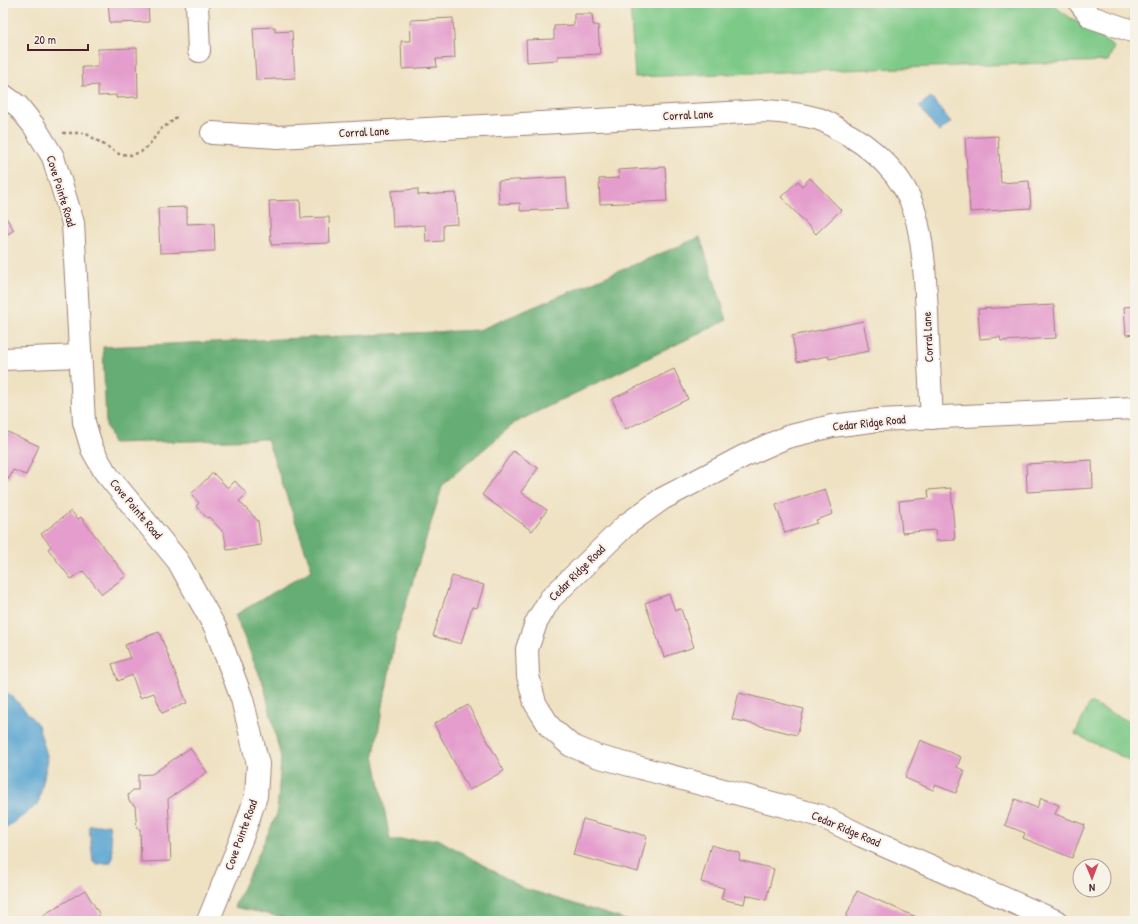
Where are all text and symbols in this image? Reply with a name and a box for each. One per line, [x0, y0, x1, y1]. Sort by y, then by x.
scale bar [28, 26, 88, 52]
text: 20 m [34, 31, 56, 48]
street label: Corral Lane [662, 105, 714, 124]
street label: Corral Lane [338, 122, 390, 141]
street label: Cove Pointe Road [43, 153, 80, 229]
street label: Corral Lane [918, 311, 937, 363]
street label: Cedar Ridge Road [832, 410, 907, 435]
street label: Cove Pointe Road [106, 475, 167, 543]
street label: Cedar Ridge Road [545, 540, 609, 605]
street label: Cove Pointe Road [220, 797, 261, 872]
street label: Cedar Ridge Road [809, 806, 884, 851]
north arrow [1072, 858, 1112, 898]
text: N [1089, 881, 1095, 895]

